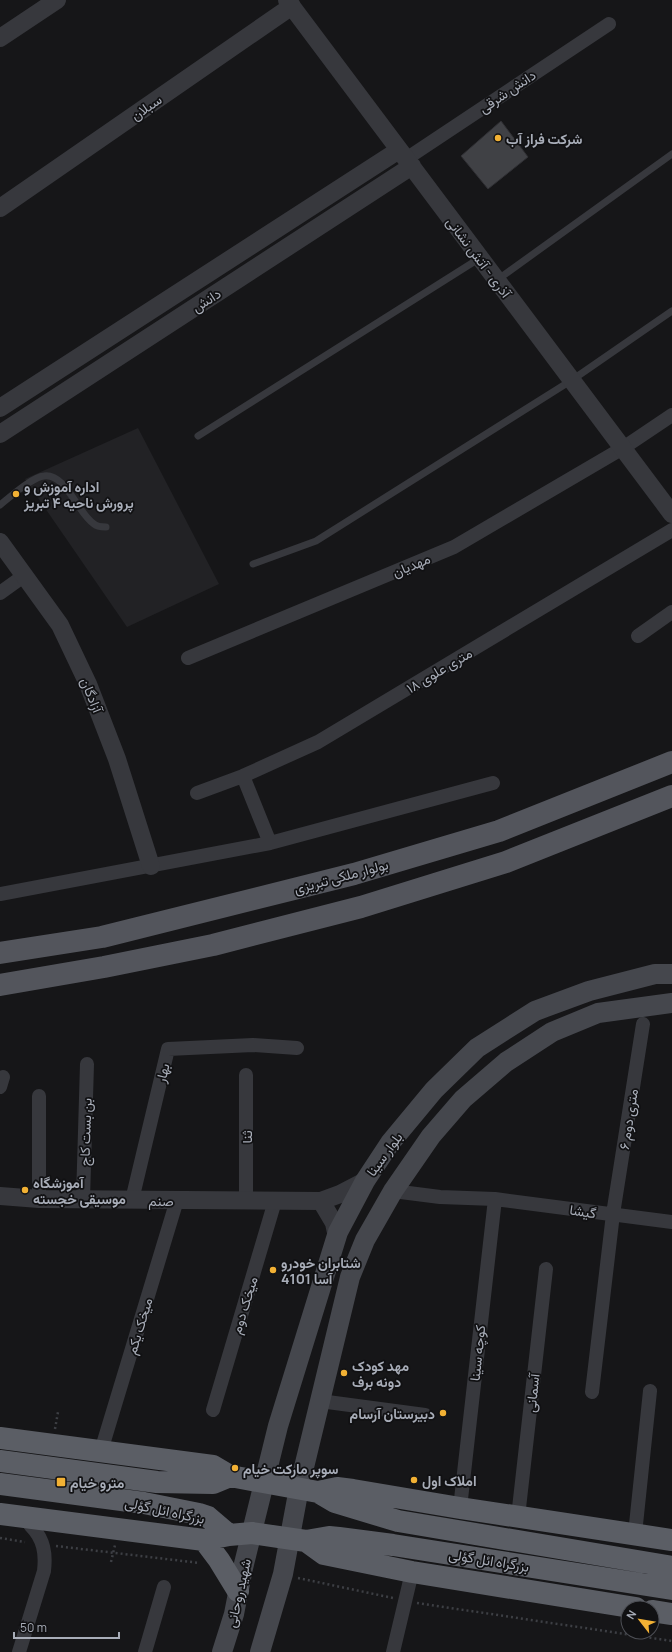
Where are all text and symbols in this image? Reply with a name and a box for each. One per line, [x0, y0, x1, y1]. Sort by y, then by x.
street label: دانش شرقی [475, 65, 540, 117]
street label: سبلان [127, 90, 165, 124]
place label: شرکت فراز آب [506, 129, 583, 148]
marker: شرکت فراز آب [493, 133, 503, 143]
street label: آذرى - آتش نشانى [442, 213, 517, 303]
street label: دانش [188, 283, 225, 316]
place label: اداره آموزش و پرورش ناحیه ۴ تبریز [23, 477, 134, 513]
marker: اداره آموزش و پرورش ناحیه ۴ تبریز [11, 489, 21, 499]
street label: مهدیان [389, 549, 433, 581]
street label: ۱۸ متری علوی [403, 643, 475, 697]
street label: آزادگان [76, 675, 108, 717]
street label: بولوار ملکی تبریزی [292, 854, 390, 898]
street label: بهار [150, 1061, 174, 1086]
street label: ۶ متری دوم [614, 1087, 642, 1151]
street label: بن بست کاج [74, 1098, 98, 1166]
street label: بلوار سینا [362, 1128, 406, 1180]
street label: ثنا [237, 1130, 256, 1144]
place label: آموزشگاه موسیقی خجسته [33, 1173, 126, 1208]
marker: آموزشگاه موسیقی خجسته [20, 1185, 30, 1195]
street label: صنم [148, 1191, 174, 1210]
street label: گیشا [568, 1200, 598, 1222]
place label: شتابران خودرو 4101 آسا [281, 1253, 361, 1288]
marker: شتابران خودرو 4101 آسا [268, 1265, 278, 1275]
street label: میخک دوم [226, 1274, 262, 1336]
street label: میخک یکم [121, 1295, 157, 1357]
street label: کوچه سینا [465, 1324, 490, 1382]
place label: مهد کودک دونه برف [352, 1356, 409, 1391]
marker: مهد کودک دونه برف [339, 1368, 349, 1378]
street label: آسمانی [521, 1371, 544, 1413]
place label: دبیرستان آرسام [350, 1404, 435, 1423]
marker: دبیرستان آرسام [438, 1408, 448, 1418]
place label: سوپر مارکت خیام [243, 1459, 338, 1479]
marker: سوپر مارکت خیام [230, 1463, 240, 1473]
place label: املاک اول [422, 1471, 477, 1490]
place label: مترو خیام [70, 1473, 125, 1492]
marker: املاک اول [409, 1475, 419, 1485]
marker: مترو خیام [55, 1476, 67, 1488]
street label: بزرگراه ائل گؤلی [123, 1492, 207, 1528]
street label: بزرگراه ائل گؤلی [447, 1544, 531, 1576]
street label: شهید روحانی [221, 1557, 255, 1629]
north arrow [620, 1600, 660, 1640]
text: N [623, 1607, 640, 1622]
scale bar [14, 1614, 119, 1640]
text: 50 m [20, 1619, 47, 1636]

